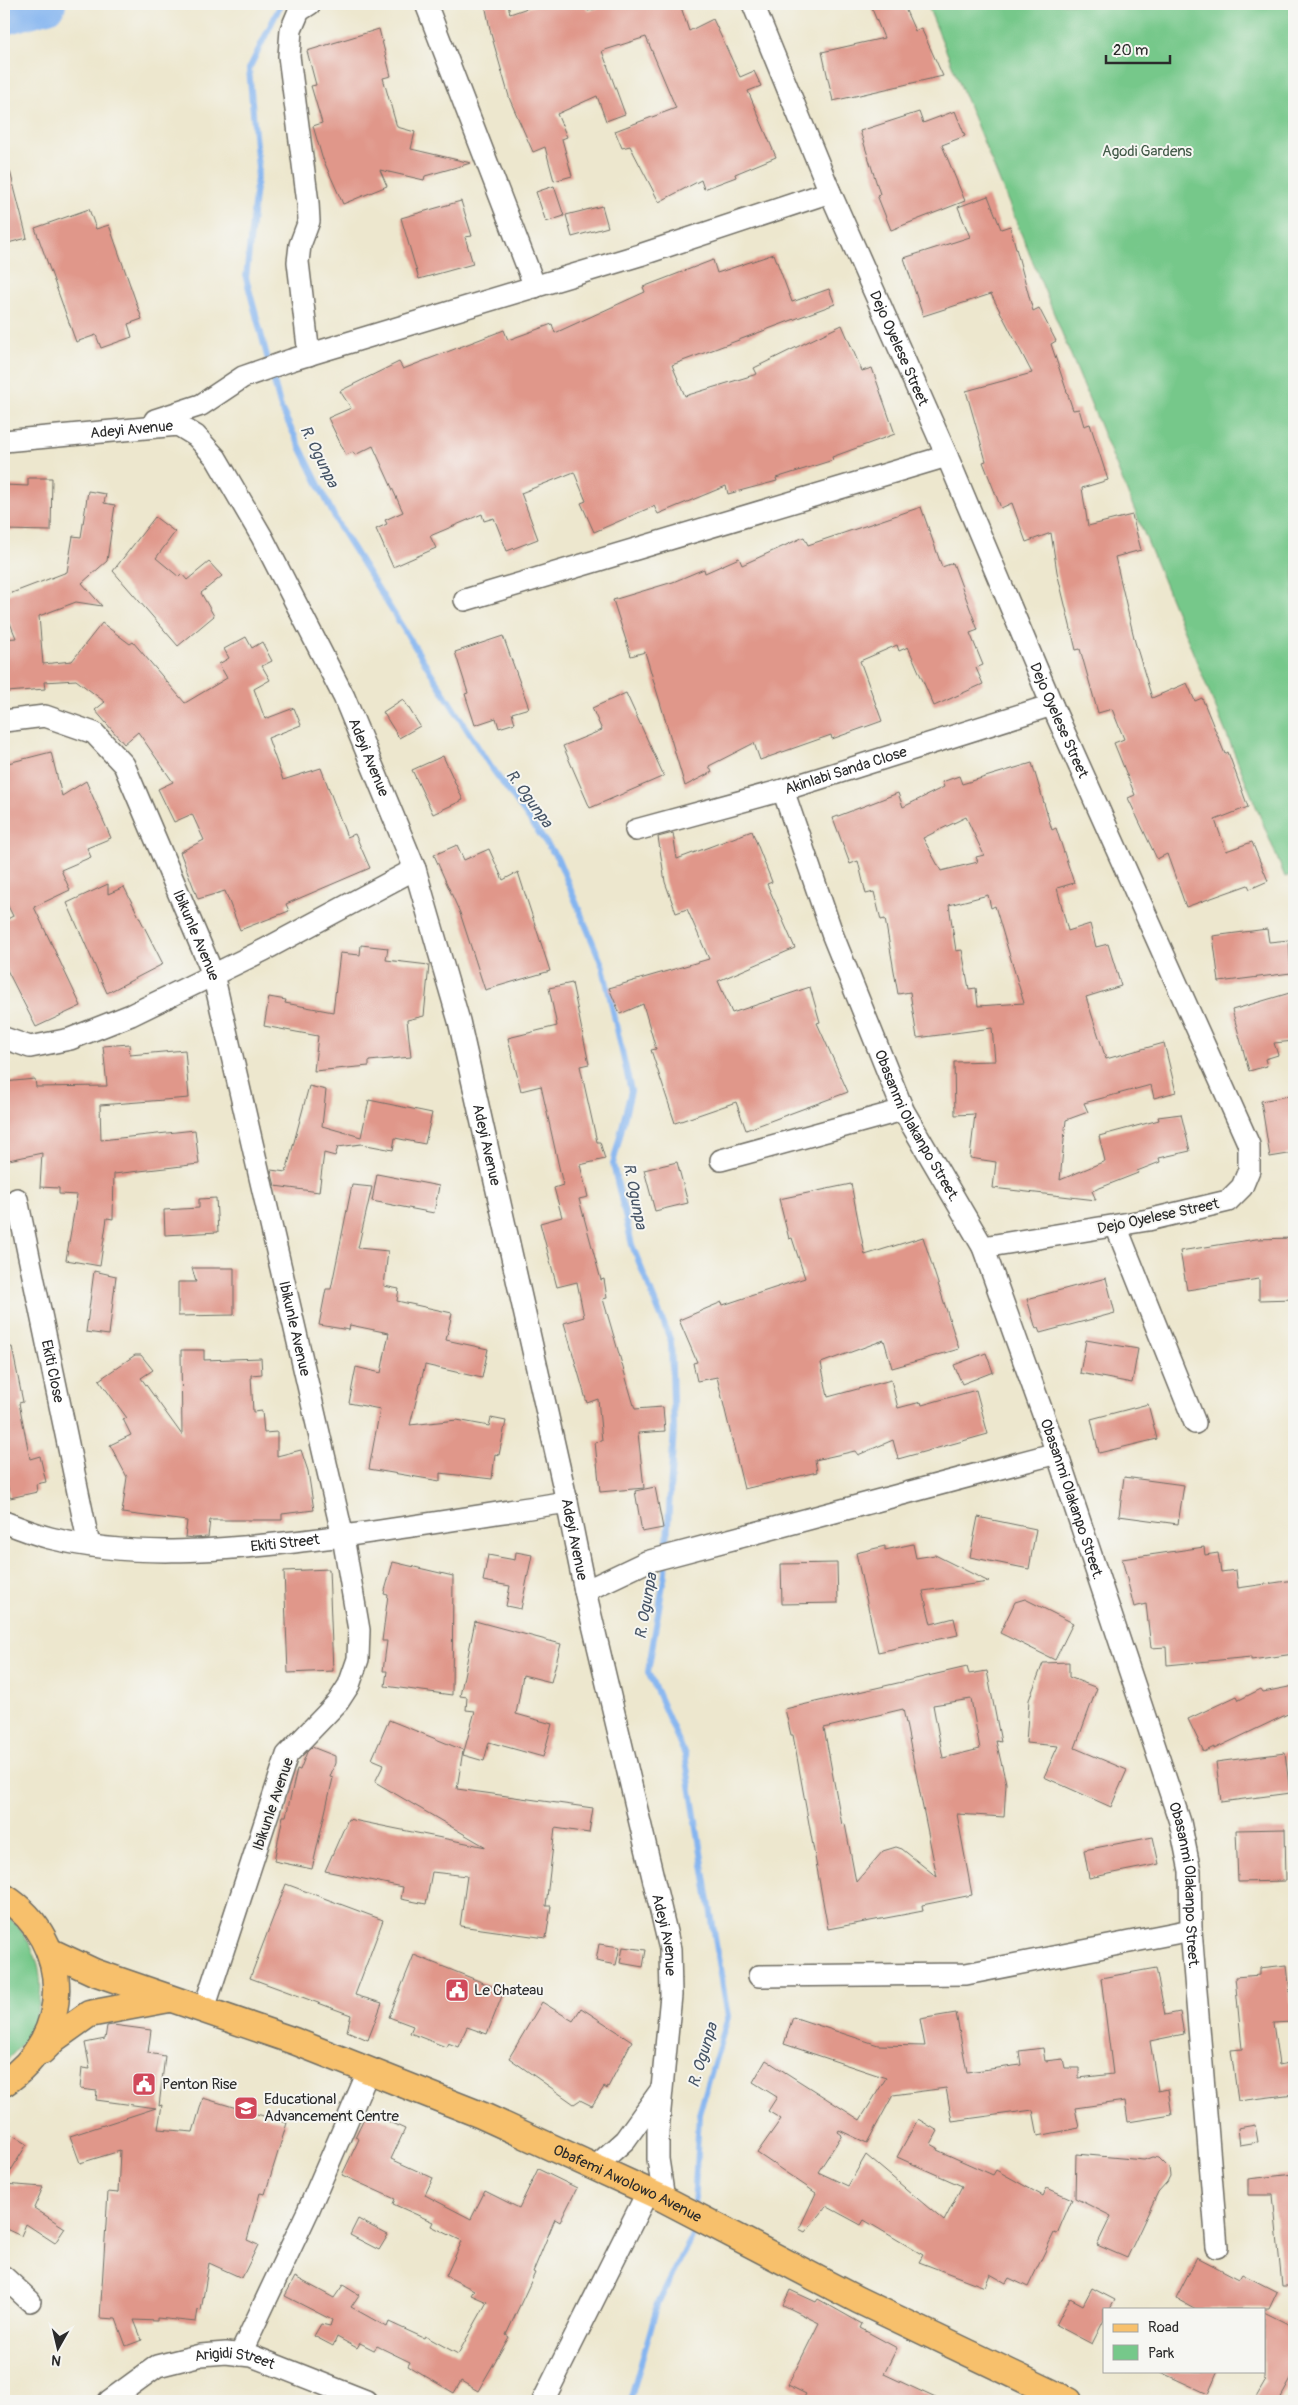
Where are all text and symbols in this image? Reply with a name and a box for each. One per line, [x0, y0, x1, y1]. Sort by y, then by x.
scale bar [1106, 32, 1169, 64]
text: 20 m [1113, 41, 1148, 60]
park label: Agodi Gardens [1102, 142, 1192, 161]
street label: Dejo Oyelese Street [865, 288, 933, 410]
street label: Adeyi Avenue [89, 416, 174, 443]
water label: R. Ogunpa [296, 422, 343, 492]
street label: Dejo Oyelese Street [1025, 660, 1093, 782]
street label: Adeyi Avenue [344, 715, 393, 800]
street label: Akinlabi Sanda Close [782, 742, 910, 799]
water label: R. Ogunpa [502, 766, 558, 833]
street label: Ibikunle Avenue [168, 887, 223, 983]
street label: Obasanmi Olakanpo Street. [870, 1047, 963, 1205]
street label: Adeyi Avenue [468, 1102, 505, 1188]
water label: R. Ogunpa [619, 1162, 651, 1232]
street label: Dejo Oyelese Street [1096, 1194, 1222, 1239]
street label: Ibikunle Avenue [274, 1279, 315, 1379]
street label: Ekiti Close [37, 1338, 68, 1405]
street label: Obasanmi Olakanpo Street. [1035, 1416, 1108, 1582]
street label: Adeyi Avenue [556, 1497, 592, 1583]
street label: Ekiti Street [250, 1530, 322, 1556]
water label: R. Ogunpa [630, 1570, 662, 1641]
street label: Ibikunle Avenue [249, 1755, 298, 1853]
street label: Obasanmi Olakanpo Street. [1164, 1799, 1203, 1970]
street label: Adeyi Avenue [647, 1892, 680, 1977]
public building icon: Le Chateau [444, 1977, 470, 2003]
place label: Le Chateau [474, 1981, 544, 2000]
water label: R. Ogunpa [684, 2019, 723, 2090]
public building icon: Penton Rise [131, 2071, 157, 2097]
place label: Penton Rise [162, 2075, 237, 2094]
place label: Educational Advancement Centre [264, 2090, 400, 2126]
school or university icon: Educational Advancement Centre [233, 2095, 259, 2121]
street label: Obafemi Awolowo Avenue [550, 2140, 705, 2227]
legend [1103, 2308, 1266, 2372]
text: Road [1148, 2318, 1179, 2337]
north arrow [32, 2322, 82, 2372]
street label: Arigidi Street [192, 2344, 279, 2374]
text: Park [1148, 2344, 1175, 2363]
text: N [50, 2351, 62, 2369]

